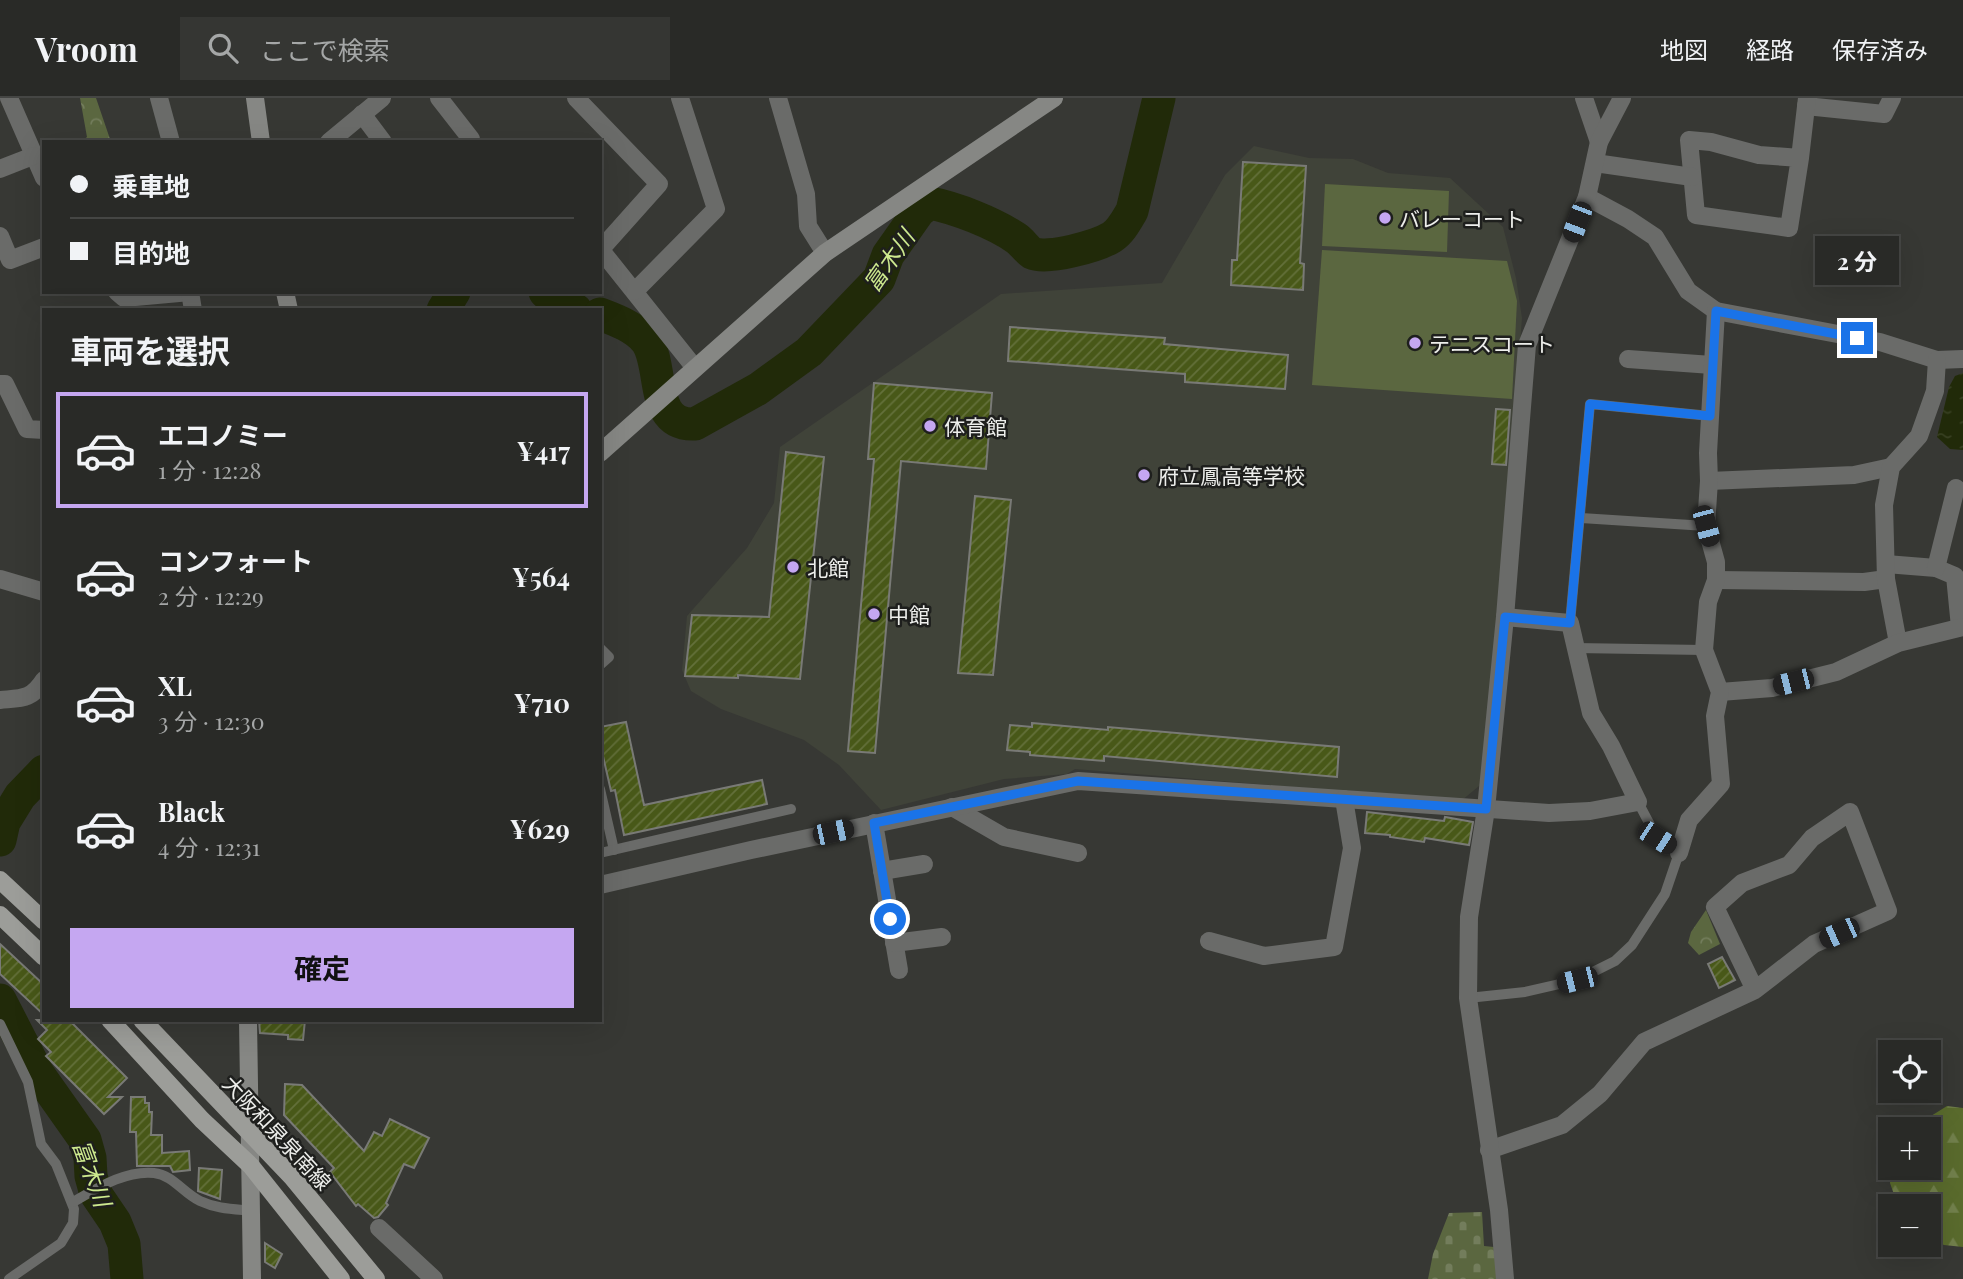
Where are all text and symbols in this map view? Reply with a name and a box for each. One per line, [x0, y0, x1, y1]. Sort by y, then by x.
search box [180, 17, 670, 80]
text: Vroom [35, 26, 138, 70]
icon: search [204, 29, 242, 67]
text: ここで検索 [260, 32, 390, 67]
text: 地図 [1660, 33, 1708, 65]
text: 経路 [1746, 33, 1794, 65]
text: 保存済み [1832, 33, 1928, 65]
text: 乗車地 [112, 168, 190, 203]
car [1560, 199, 1595, 245]
place label: バレーコート [1399, 204, 1525, 232]
marker: バレーコート [1377, 210, 1393, 226]
water label: 富木川 [856, 220, 922, 297]
text: 目的地 [112, 235, 190, 270]
callout: 2 分 [1815, 236, 1899, 286]
text: 2 分 [1837, 245, 1877, 276]
route end [1841, 322, 1873, 354]
text: 車両を選択 [70, 328, 230, 371]
place label: テニスコート [1429, 329, 1555, 357]
marker: テニスコート [1407, 335, 1423, 351]
place label: 体育館 [944, 412, 1007, 440]
text: エコノミー [158, 417, 288, 452]
marker: 体育館 [922, 418, 938, 434]
icon: car [74, 419, 137, 482]
text: ¥417 [517, 433, 570, 468]
text: 1 分 · 12:28 [158, 454, 261, 485]
place label: 府立鳳高等学校 [1158, 461, 1305, 489]
marker: 府立鳳高等学校 [1136, 467, 1152, 483]
car [1691, 503, 1722, 549]
text: コンフォート [158, 543, 313, 578]
icon: car [74, 545, 137, 608]
place label: 北館 [807, 553, 849, 581]
text: ¥564 [512, 559, 570, 594]
marker: 北館 [785, 559, 801, 575]
text: 2 分 · 12:29 [158, 580, 264, 611]
place label: 中館 [888, 600, 930, 628]
marker: 中館 [866, 606, 882, 622]
car [1771, 667, 1816, 697]
text: XL [158, 668, 192, 703]
icon: car [74, 671, 137, 734]
text: ¥710 [514, 685, 570, 720]
text: 3 分 · 12:30 [158, 705, 264, 736]
text: Black [158, 794, 225, 829]
icon: car [74, 797, 137, 860]
text: ¥629 [510, 811, 570, 846]
car [811, 817, 856, 847]
car [1634, 818, 1681, 858]
text: 4 分 · 12:31 [158, 831, 260, 862]
route start [874, 903, 906, 935]
car [1816, 915, 1863, 951]
button: 確定 [70, 928, 574, 1008]
car [1555, 965, 1600, 995]
map controls [1878, 1040, 1941, 1257]
button: locate [1878, 1040, 1941, 1103]
street label: 大阪和泉泉南線 [218, 1069, 338, 1195]
button: + [1878, 1117, 1941, 1180]
water label: 富木川 [67, 1135, 120, 1214]
button: − [1878, 1194, 1941, 1257]

